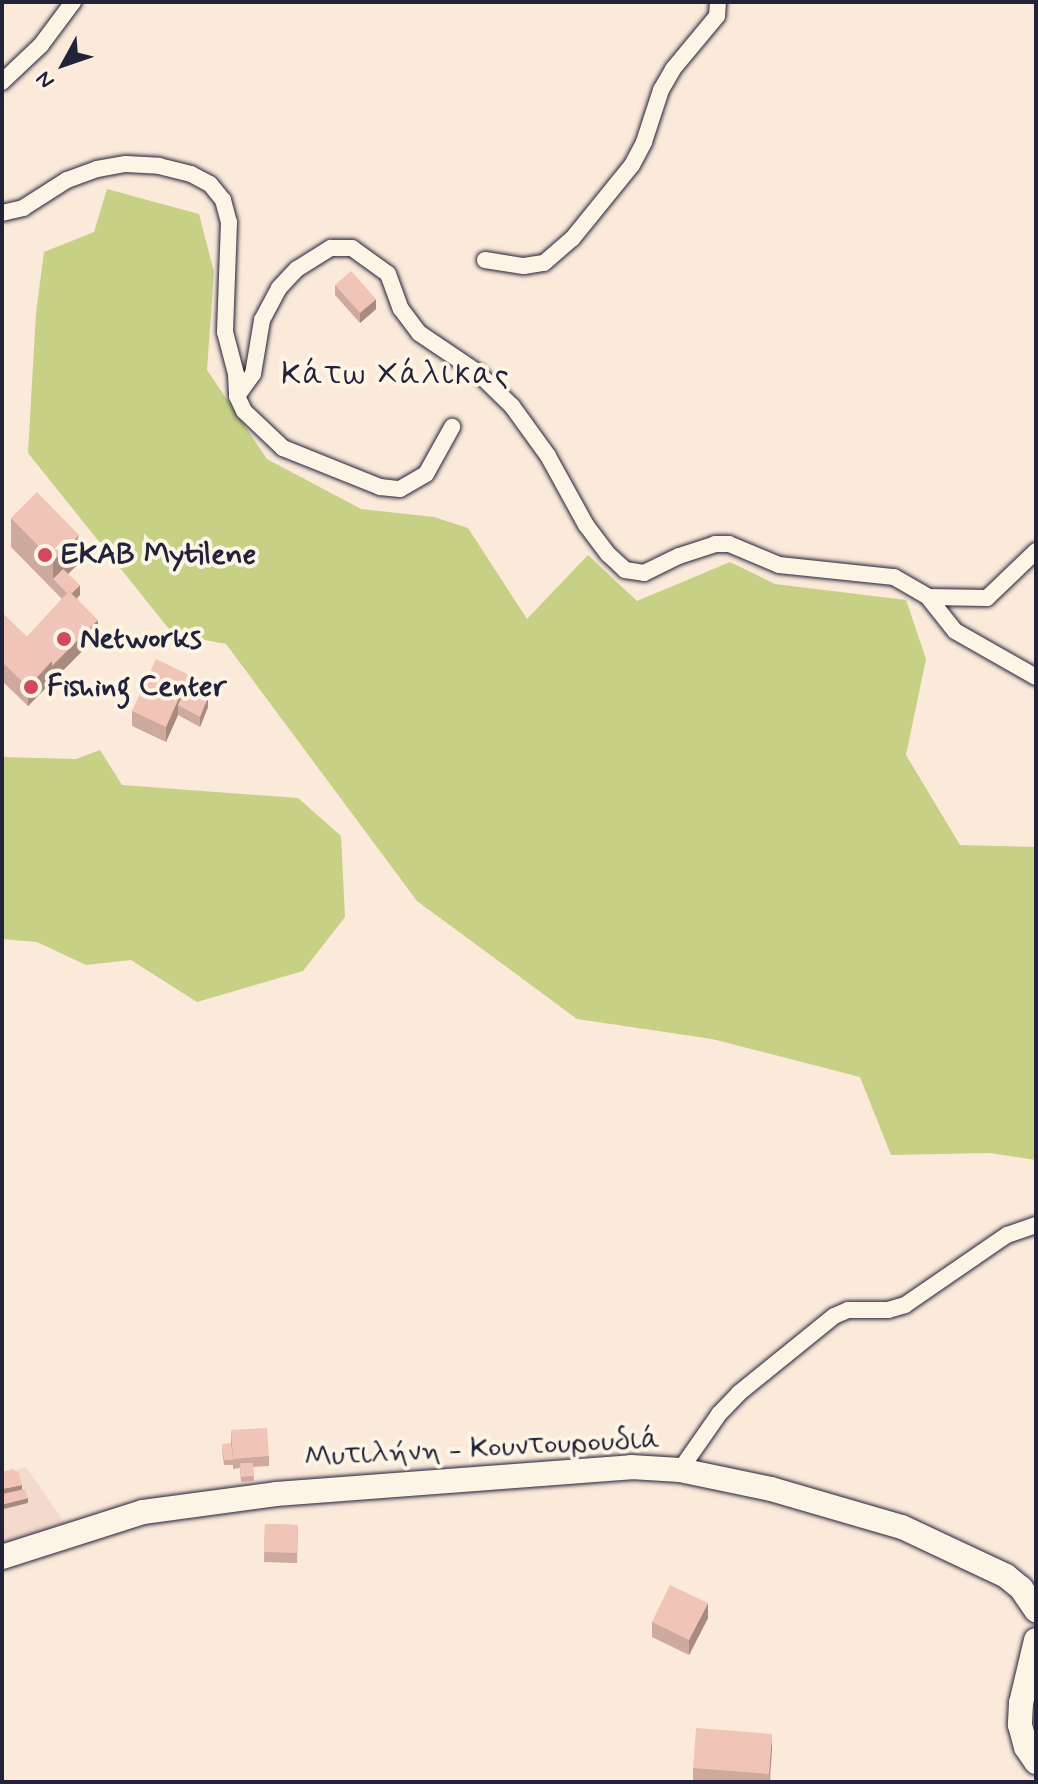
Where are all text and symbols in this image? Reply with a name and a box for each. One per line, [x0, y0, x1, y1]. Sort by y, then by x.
north arrow [24, 24, 104, 104]
text: N [30, 65, 61, 94]
district label: Κάτω Χάλικας [281, 356, 511, 394]
place label: ΕΚΑΒ Mytilene [61, 537, 256, 573]
marker: ΕΚΑΒ Mytilene [36, 546, 54, 564]
place label: Networks [80, 621, 202, 657]
marker: Networks [55, 630, 73, 648]
place label: Fishing Center [47, 669, 232, 705]
marker: Fishing Center [22, 678, 40, 696]
street label: Μυτιλήνη - Κουντουρουδιά [303, 1422, 661, 1476]

